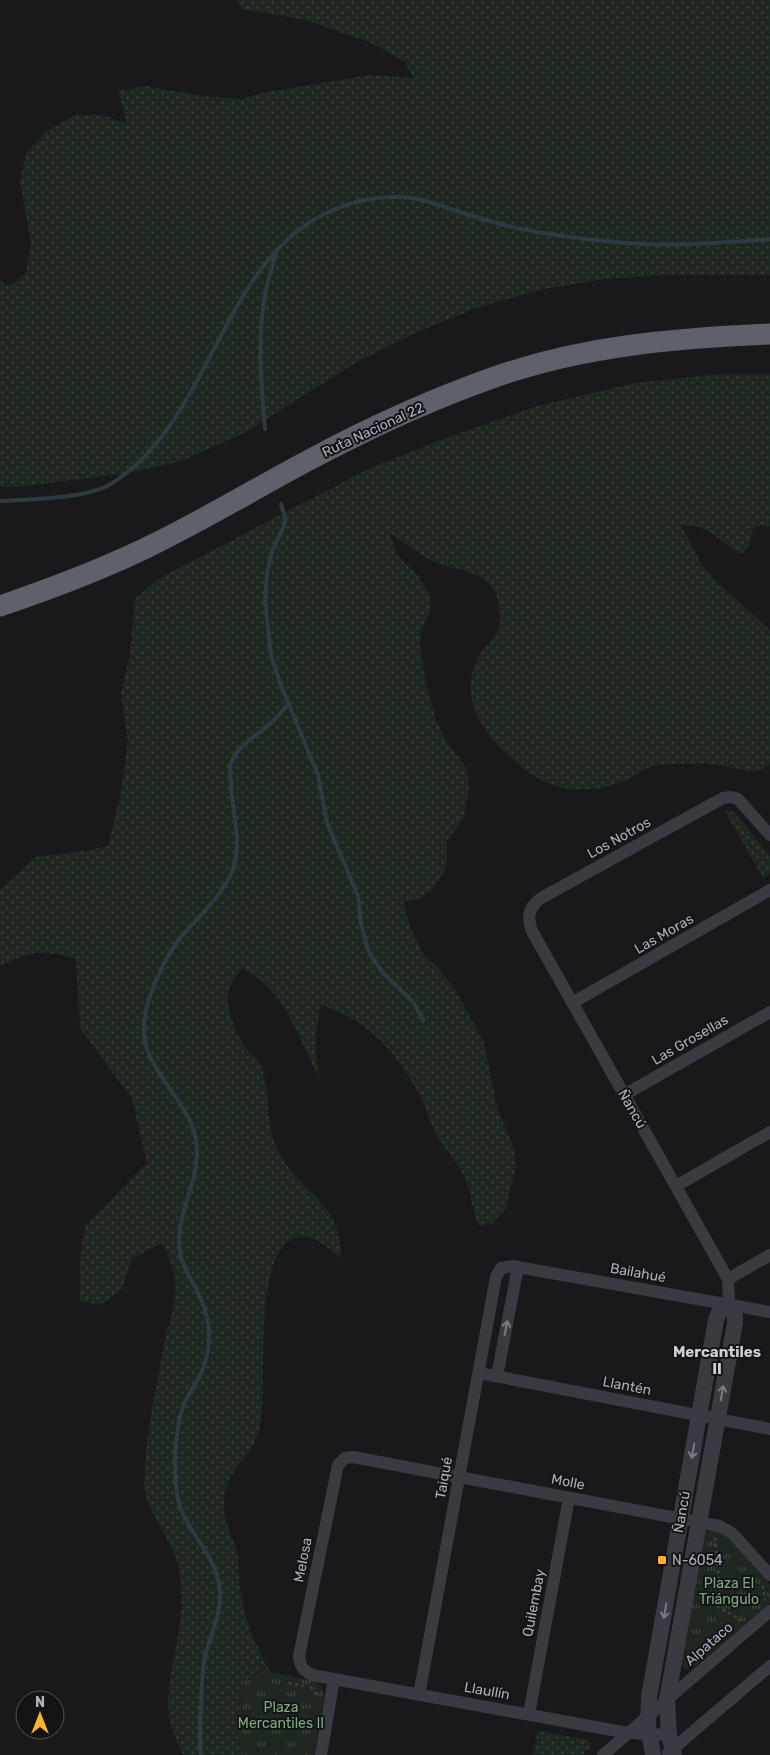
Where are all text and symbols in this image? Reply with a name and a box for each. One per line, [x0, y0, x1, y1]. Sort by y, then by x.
street label: Ruta Nacional 22 [319, 399, 427, 461]
street label: Los Notros [584, 814, 654, 862]
street label: Las Moras [631, 910, 697, 958]
street label: Las Grosellas [649, 1011, 731, 1069]
street label: Ñancú [614, 1086, 651, 1131]
street label: Bailahué [609, 1260, 667, 1286]
one-way arrow [502, 1321, 512, 1337]
district label: Mercantiles II [673, 1343, 761, 1378]
street label: Llantén [601, 1373, 653, 1399]
one-way arrow [718, 1386, 728, 1402]
one-way arrow [688, 1443, 697, 1459]
street label: Taiqué [432, 1455, 456, 1500]
street label: Molle [550, 1470, 586, 1494]
street label: Ñancú [669, 1490, 694, 1534]
street label: Melosa [290, 1536, 316, 1584]
place label: N-6054 [672, 1552, 723, 1569]
marker: N-6054 [656, 1554, 668, 1566]
street label: Quilembay [519, 1567, 549, 1638]
park label: Plaza El Triángulo [699, 1575, 759, 1608]
one-way arrow [659, 1603, 669, 1619]
street label: Alpataco [682, 1619, 736, 1669]
street label: Llaullín [463, 1679, 511, 1703]
north arrow [15, 1690, 65, 1740]
text: N [35, 1694, 45, 1711]
park label: Plaza Mercantiles II [238, 1699, 324, 1732]

